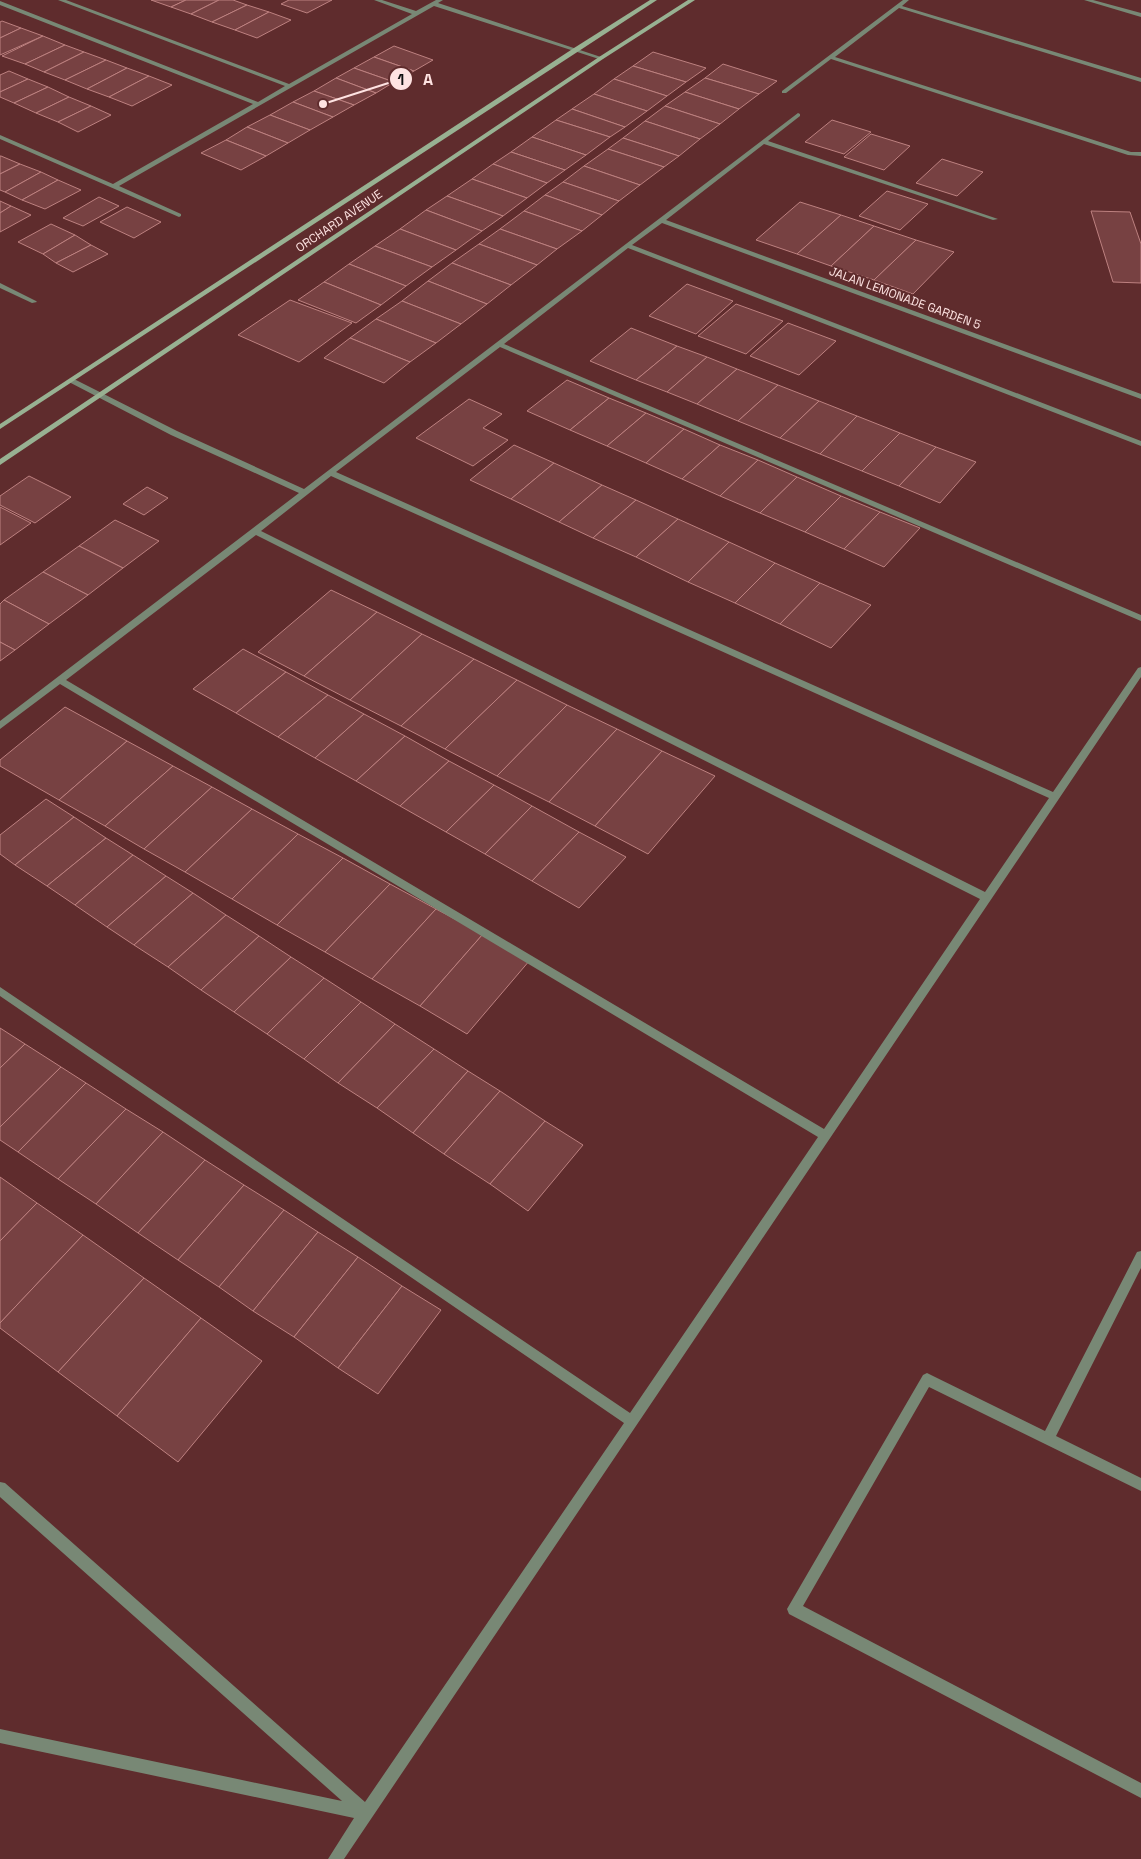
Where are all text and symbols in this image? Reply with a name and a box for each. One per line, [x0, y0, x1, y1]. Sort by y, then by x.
callout: A [388, 64, 443, 95]
text: A [423, 69, 433, 90]
text: 1 [398, 70, 404, 89]
street label: ORCHARD AVENUE [293, 186, 386, 256]
street label: JALAN LEMONADE GARDEN 5 [827, 263, 983, 333]

